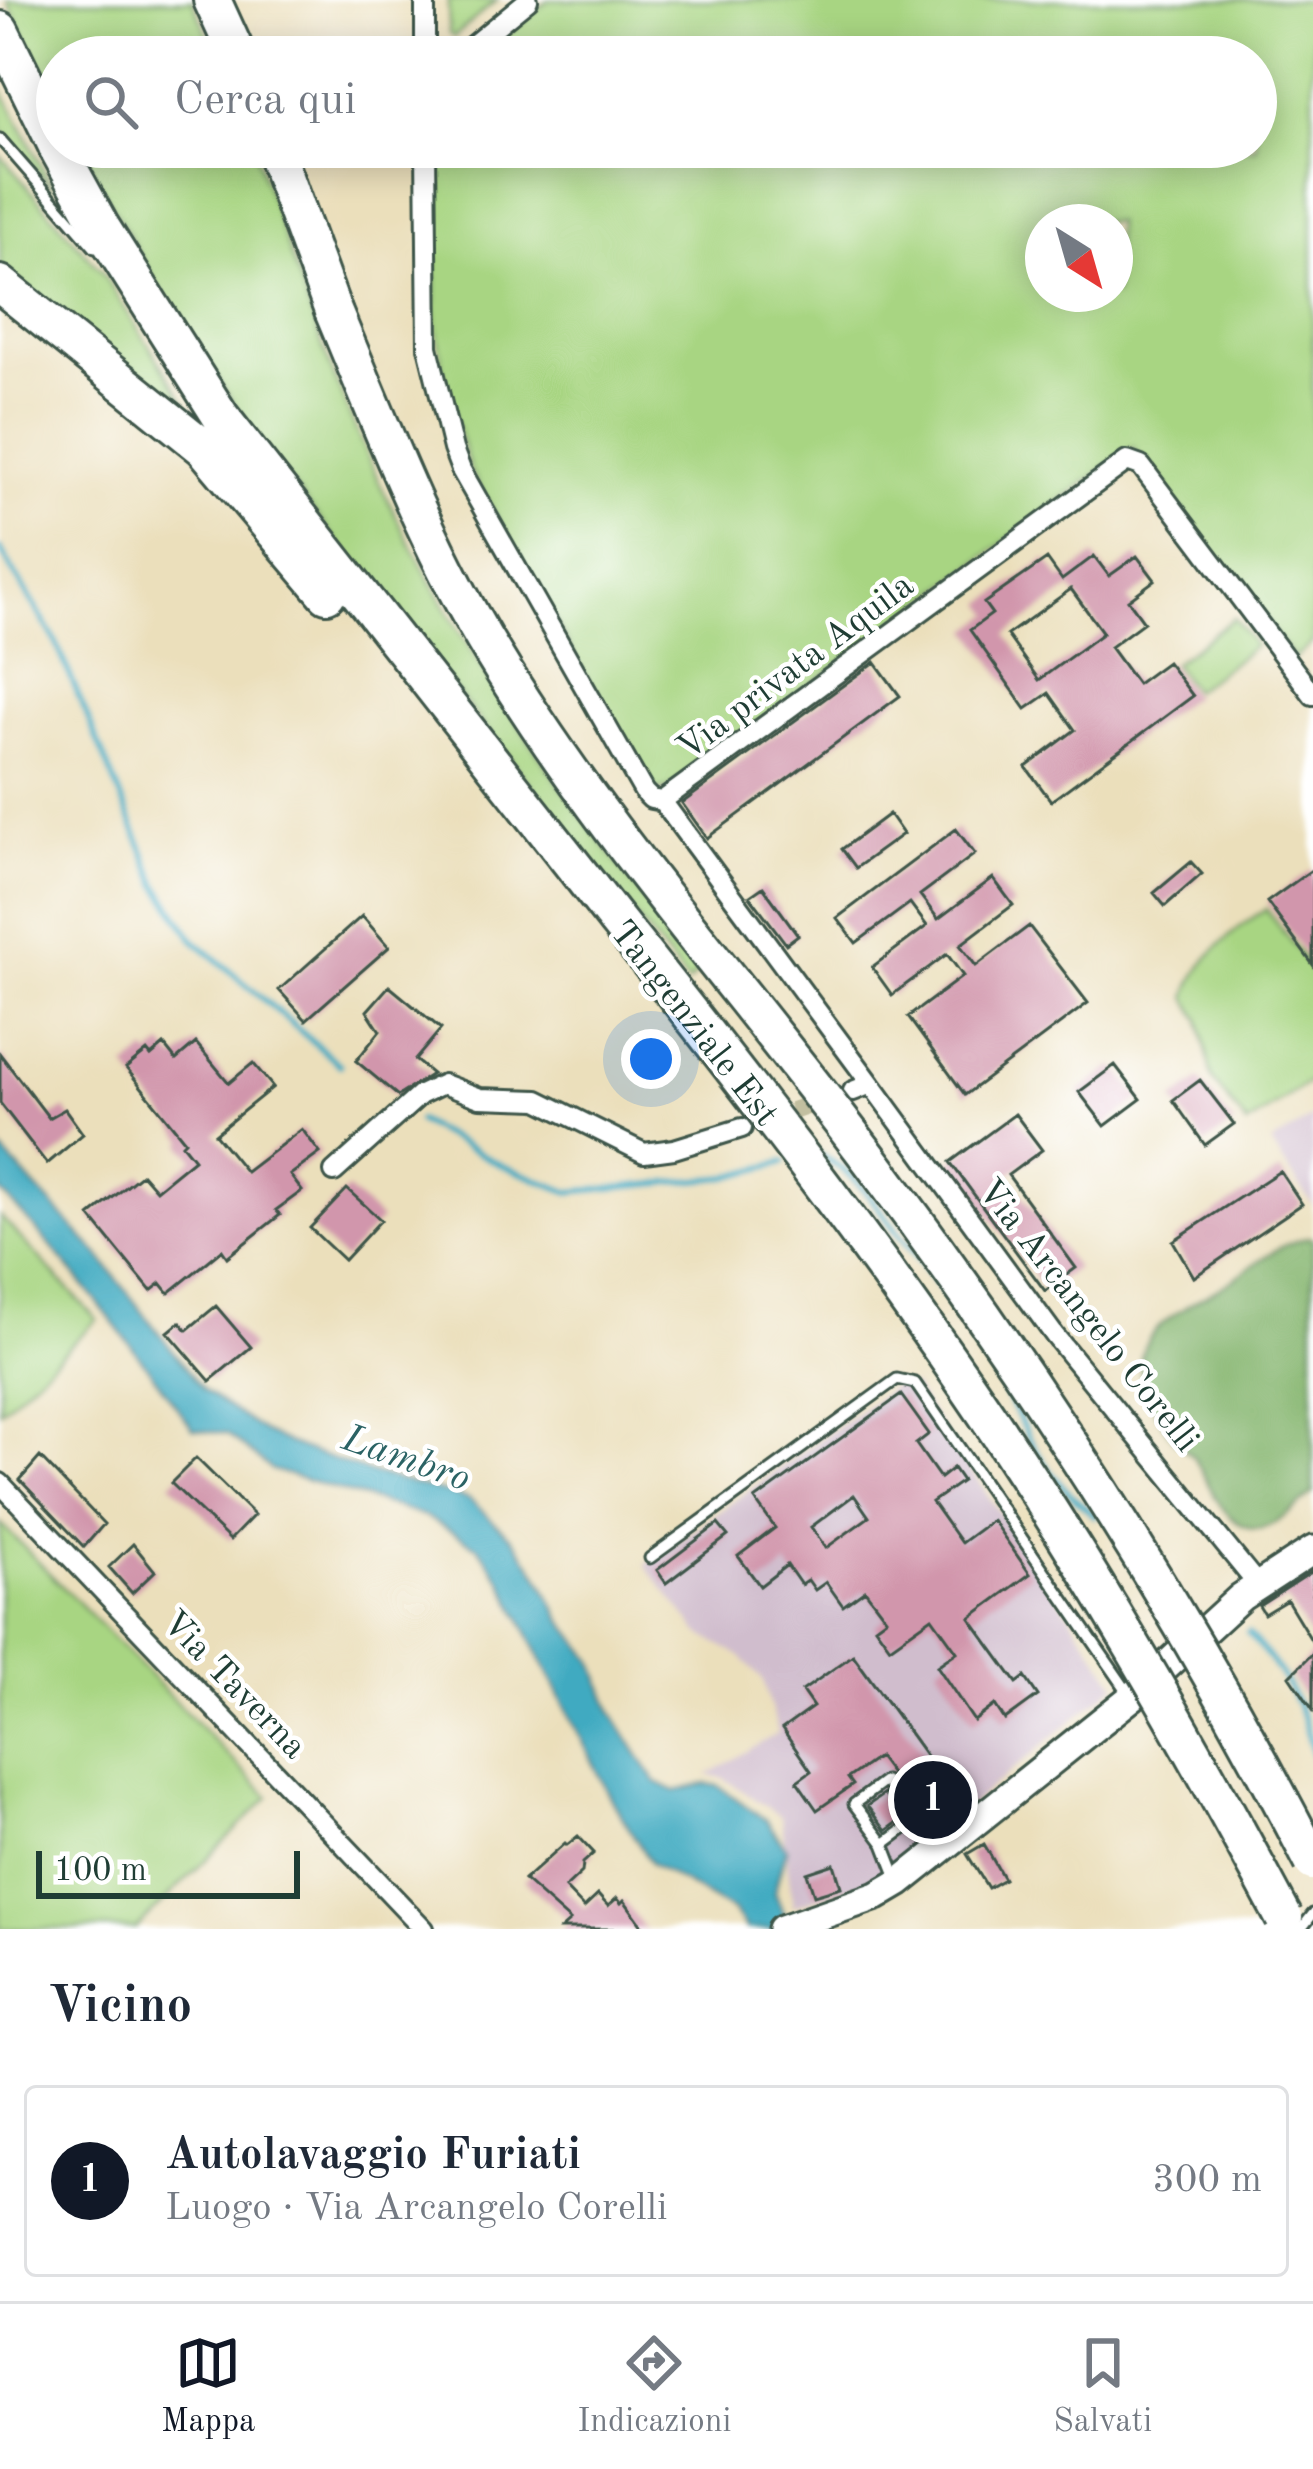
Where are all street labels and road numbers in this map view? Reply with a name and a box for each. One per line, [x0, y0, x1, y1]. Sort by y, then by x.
street label: Via privata Aquila [672, 568, 921, 768]
street label: Tangenziale Est [602, 915, 784, 1134]
street label: Via Arcangelo Corelli [970, 1173, 1204, 1460]
street label: Via Taverna [154, 1605, 312, 1767]

